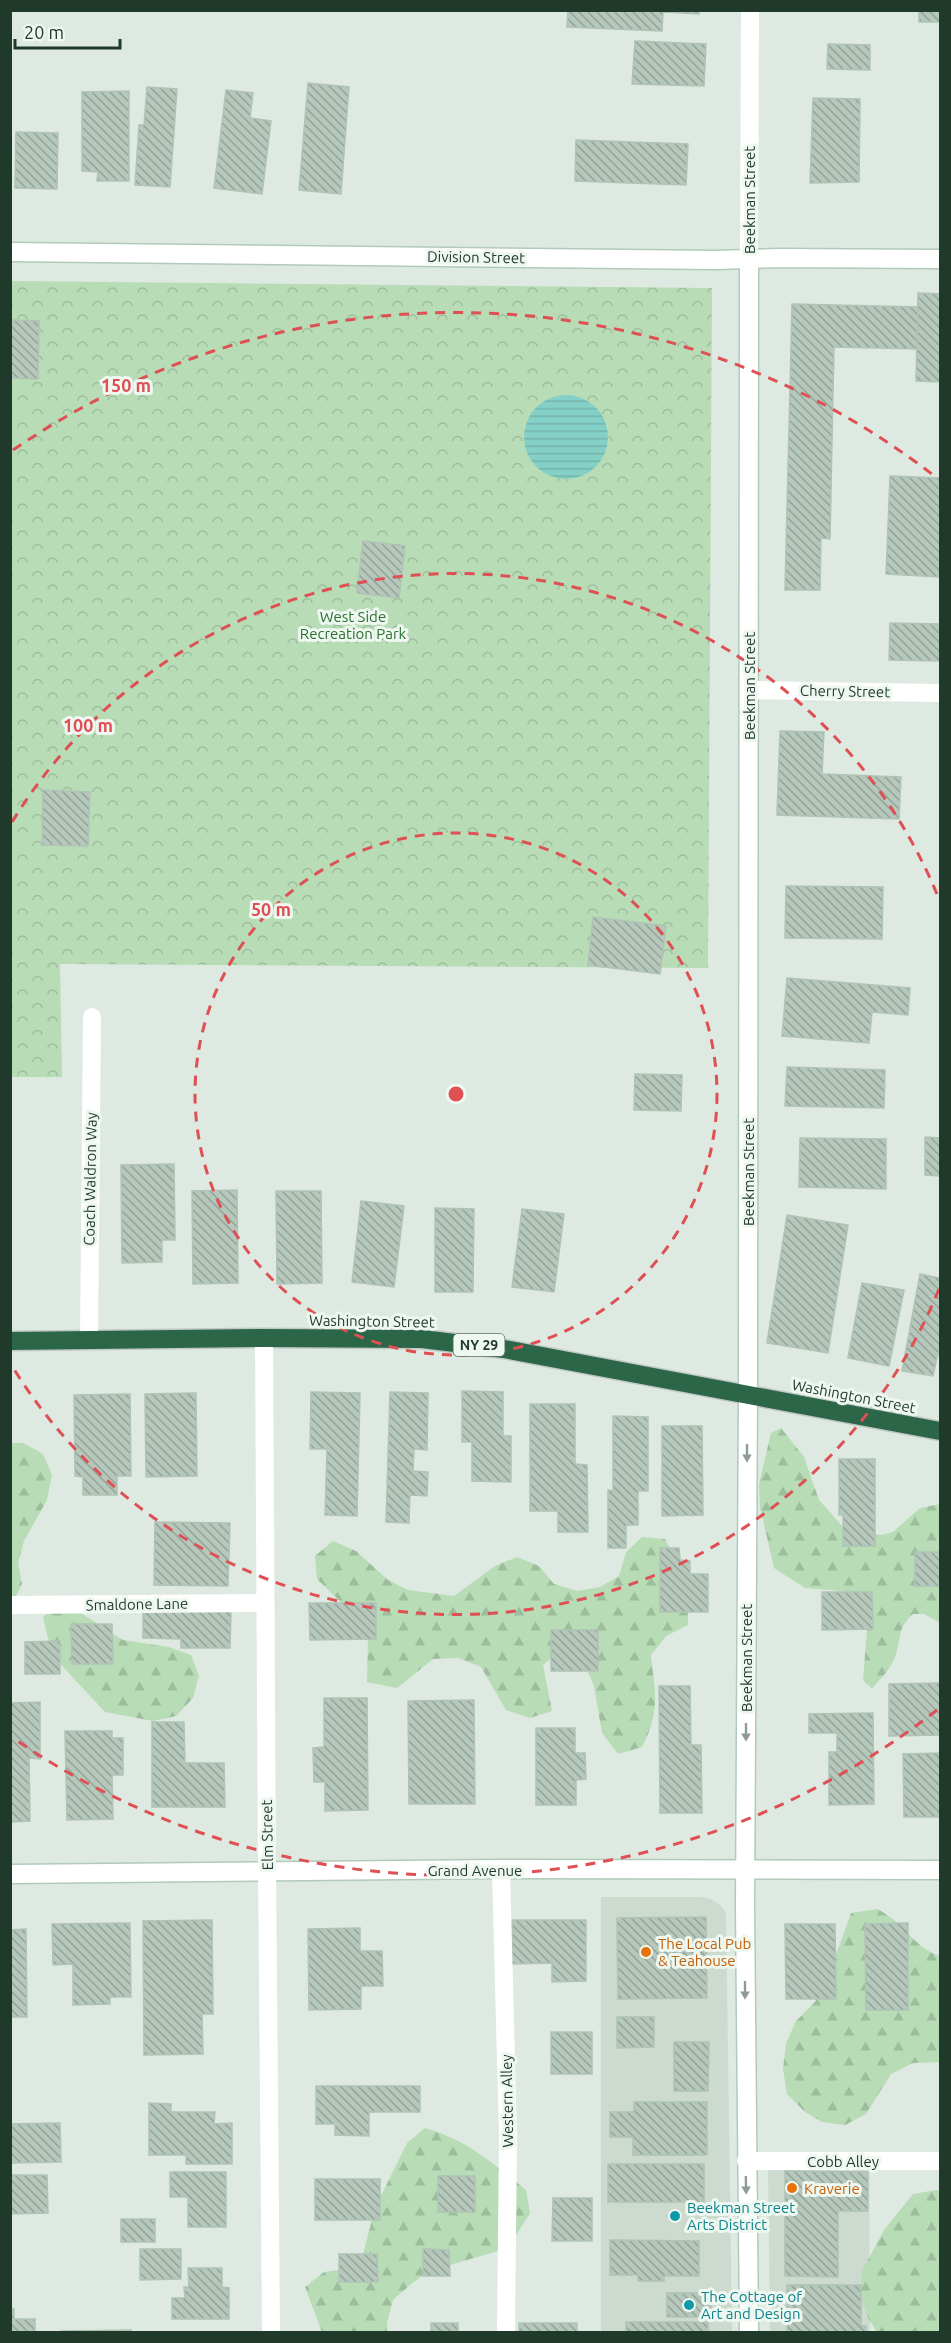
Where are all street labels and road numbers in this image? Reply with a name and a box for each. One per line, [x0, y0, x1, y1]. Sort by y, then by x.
street label: Beekman Street [741, 146, 758, 254]
street label: Division Street [427, 248, 525, 266]
street label: Beekman Street [741, 632, 758, 740]
street label: Cherry Street [800, 682, 890, 700]
street label: Coach Waldron Way [80, 1112, 100, 1246]
street label: Beekman Street [740, 1118, 757, 1226]
street label: Washington Street [309, 1311, 435, 1331]
road number: NY 29 [454, 1334, 504, 1356]
street label: Washington Street [791, 1376, 917, 1416]
street label: Smaldone Lane [86, 1595, 188, 1613]
street label: Beekman Street [738, 1604, 755, 1712]
street label: Elm Street [258, 1799, 276, 1870]
street label: Grand Avenue [428, 1862, 522, 1879]
street label: Western Alley [498, 2054, 516, 2148]
street label: Cobb Alley [807, 2153, 879, 2170]

